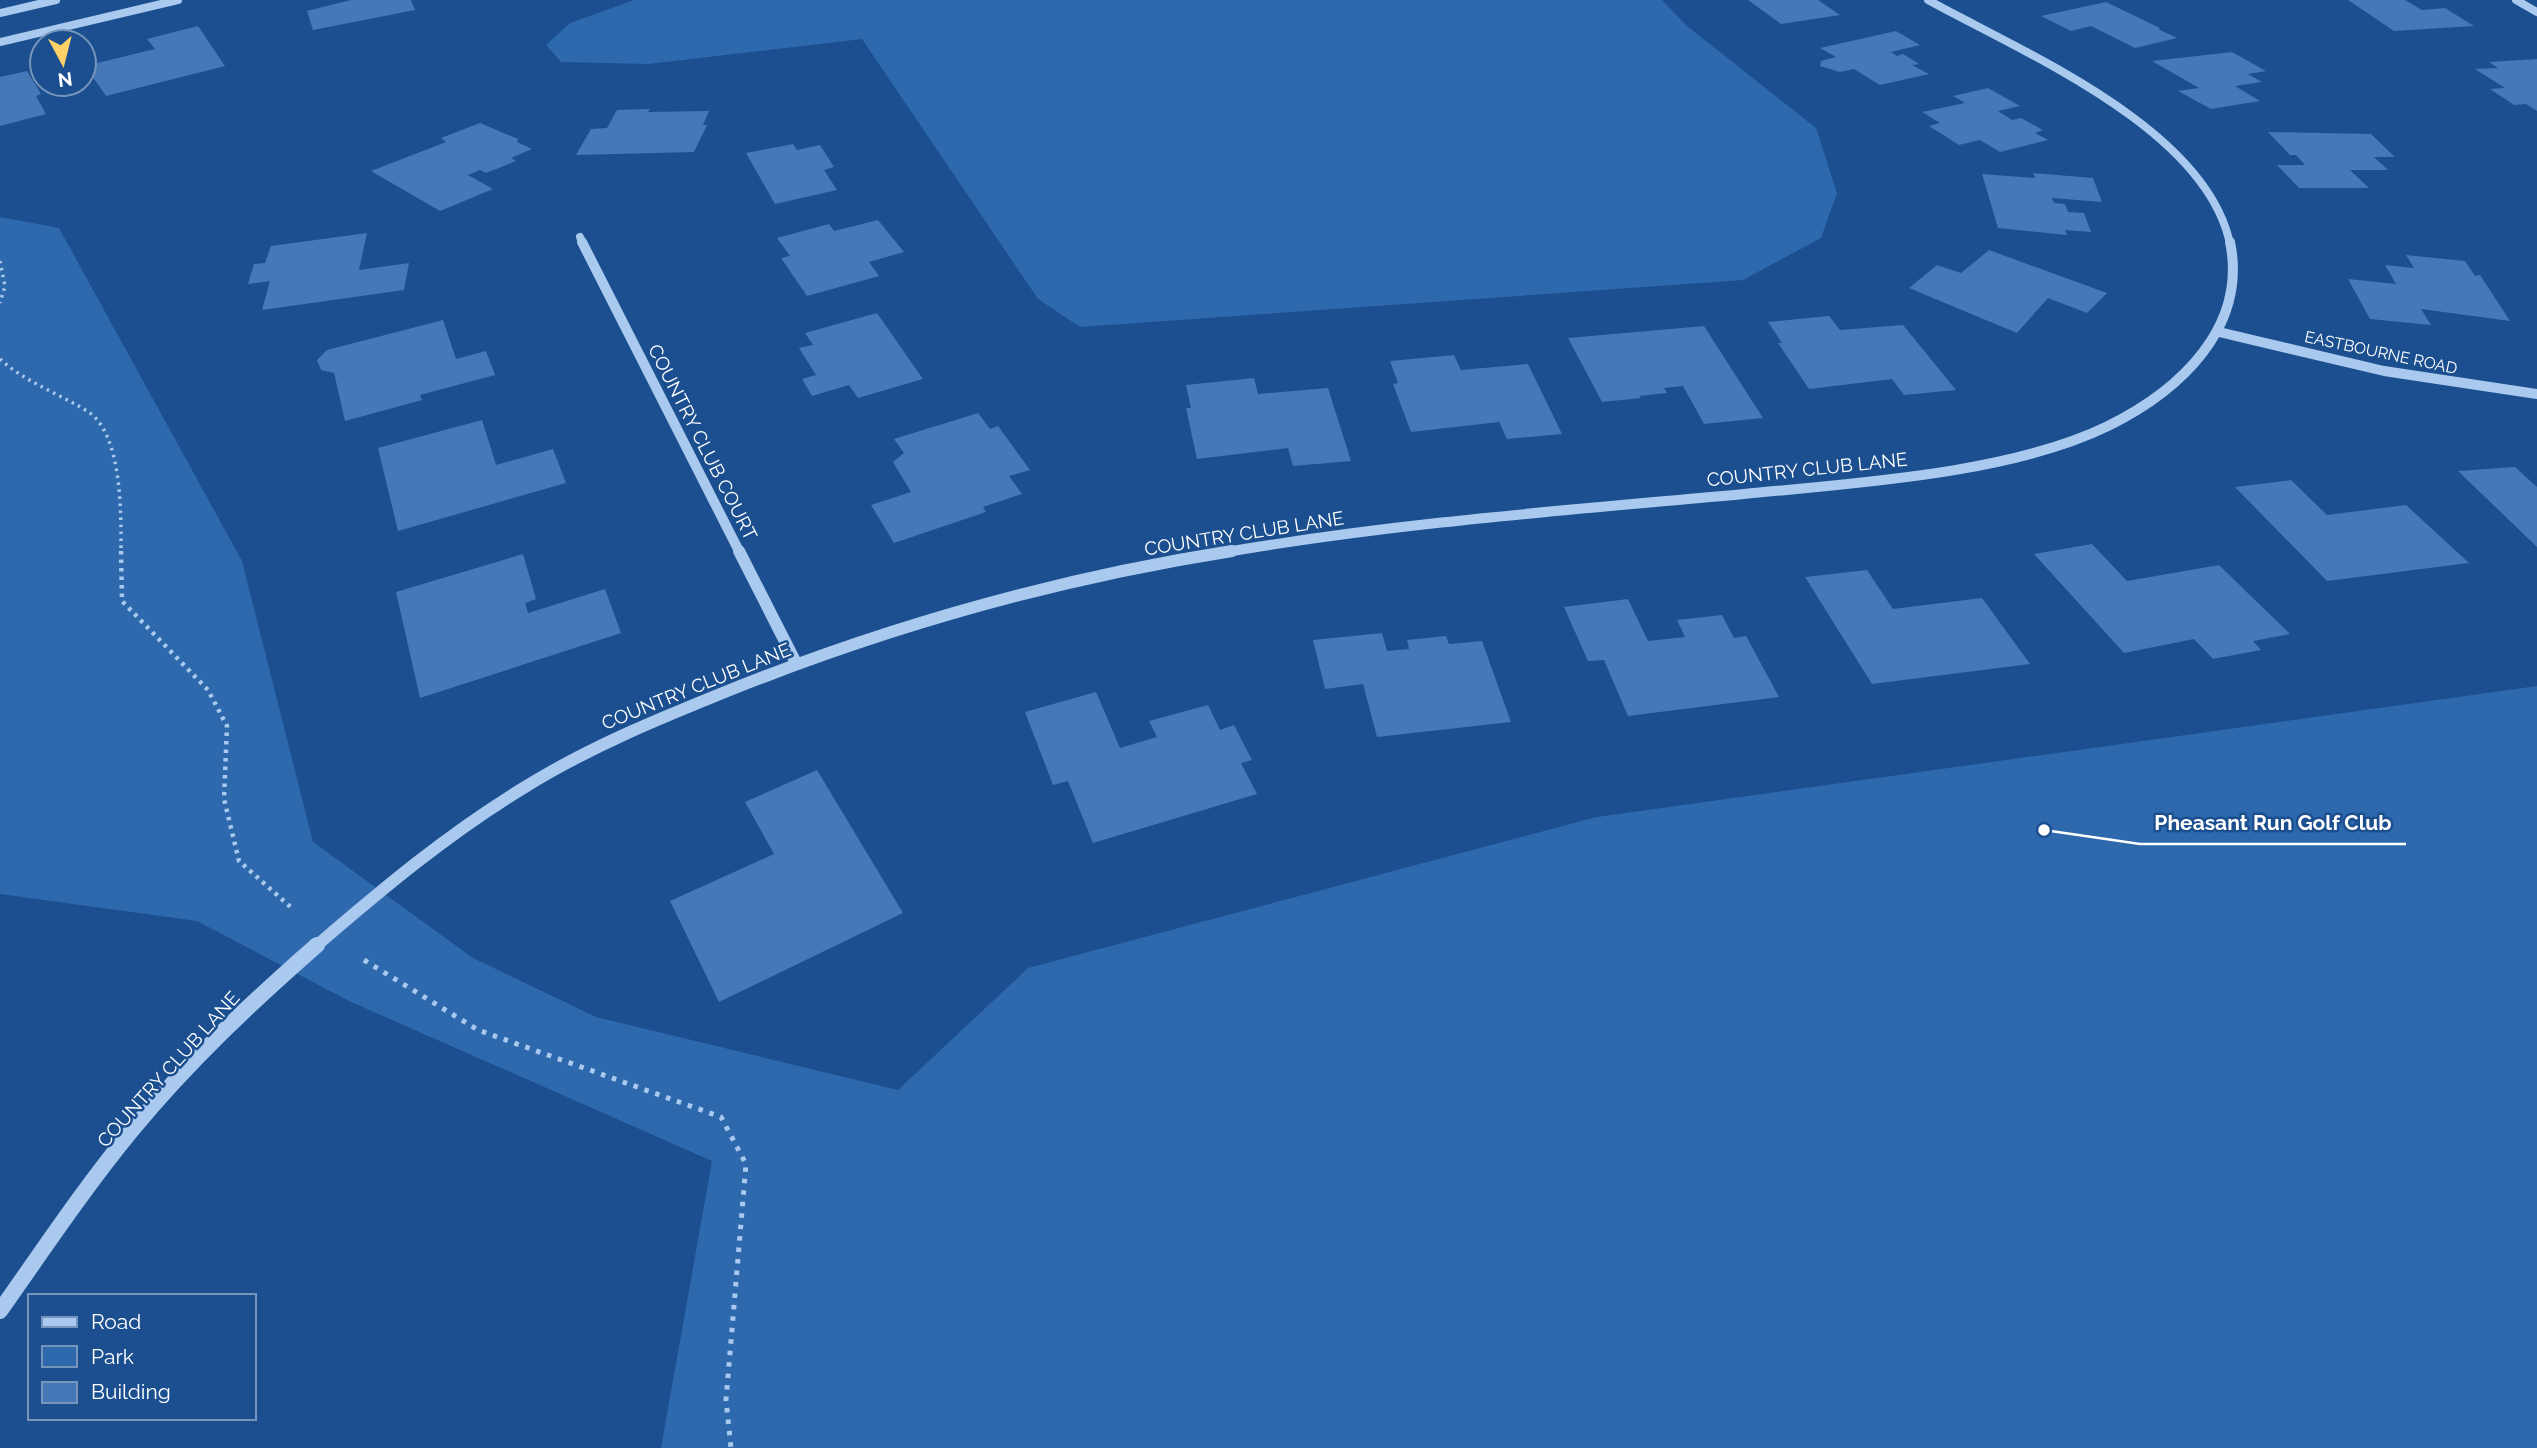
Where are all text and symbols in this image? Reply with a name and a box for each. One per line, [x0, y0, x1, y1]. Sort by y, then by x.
north arrow [28, 28, 98, 98]
text: N [57, 68, 74, 92]
street label: EASTBOURNE ROAD [2303, 327, 2459, 378]
street label: COUNTRY CLUB COURT [644, 340, 762, 544]
street label: COUNTRY CLUB LANE [1706, 448, 1908, 490]
street label: COUNTRY CLUB LANE [1143, 506, 1345, 560]
street label: COUNTRY CLUB LANE [598, 638, 794, 734]
callout: Pheasant Run Golf Club [2140, 802, 2406, 844]
text: Pheasant Run Golf Club [2154, 810, 2392, 835]
street label: COUNTRY CLUB LANE [92, 987, 244, 1151]
legend [28, 1294, 256, 1420]
text: Road [91, 1309, 141, 1334]
text: Park [91, 1344, 134, 1369]
text: Building [91, 1379, 171, 1404]

